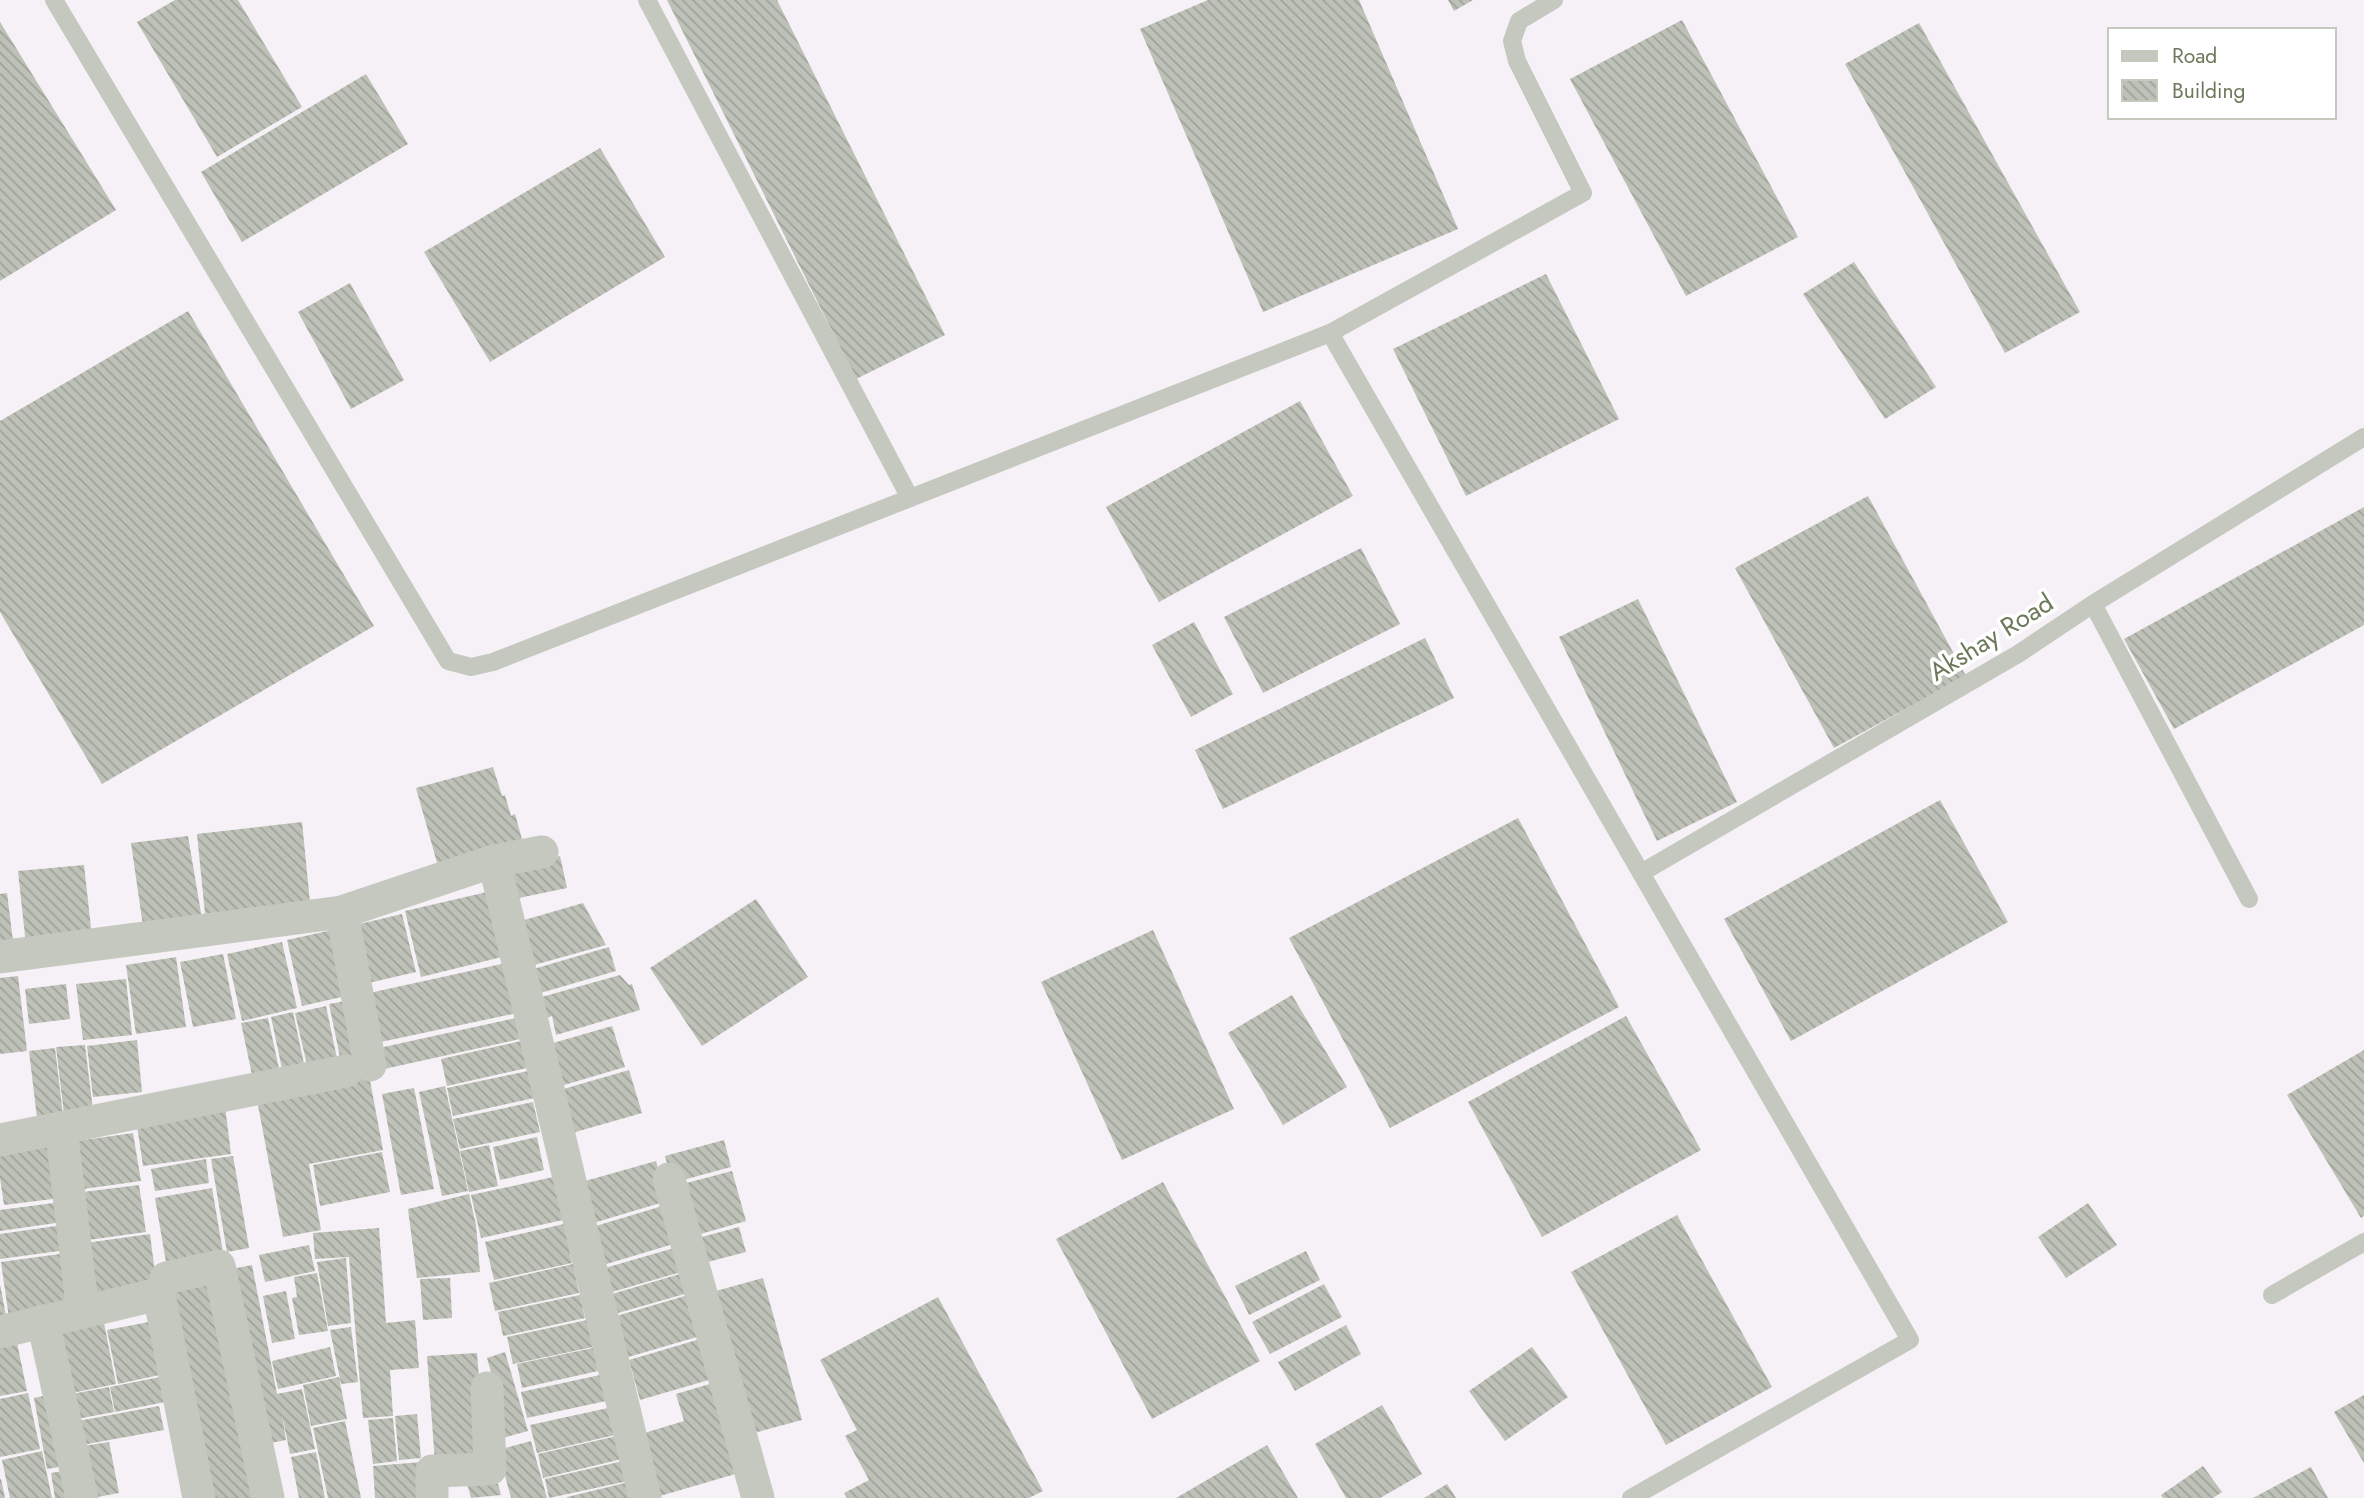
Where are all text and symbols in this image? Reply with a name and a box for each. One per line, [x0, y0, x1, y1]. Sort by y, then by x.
legend [2108, 28, 2336, 119]
text: Road [2172, 41, 2217, 71]
text: Building [2172, 76, 2245, 106]
street label: Akshay Road [1921, 584, 2061, 690]

